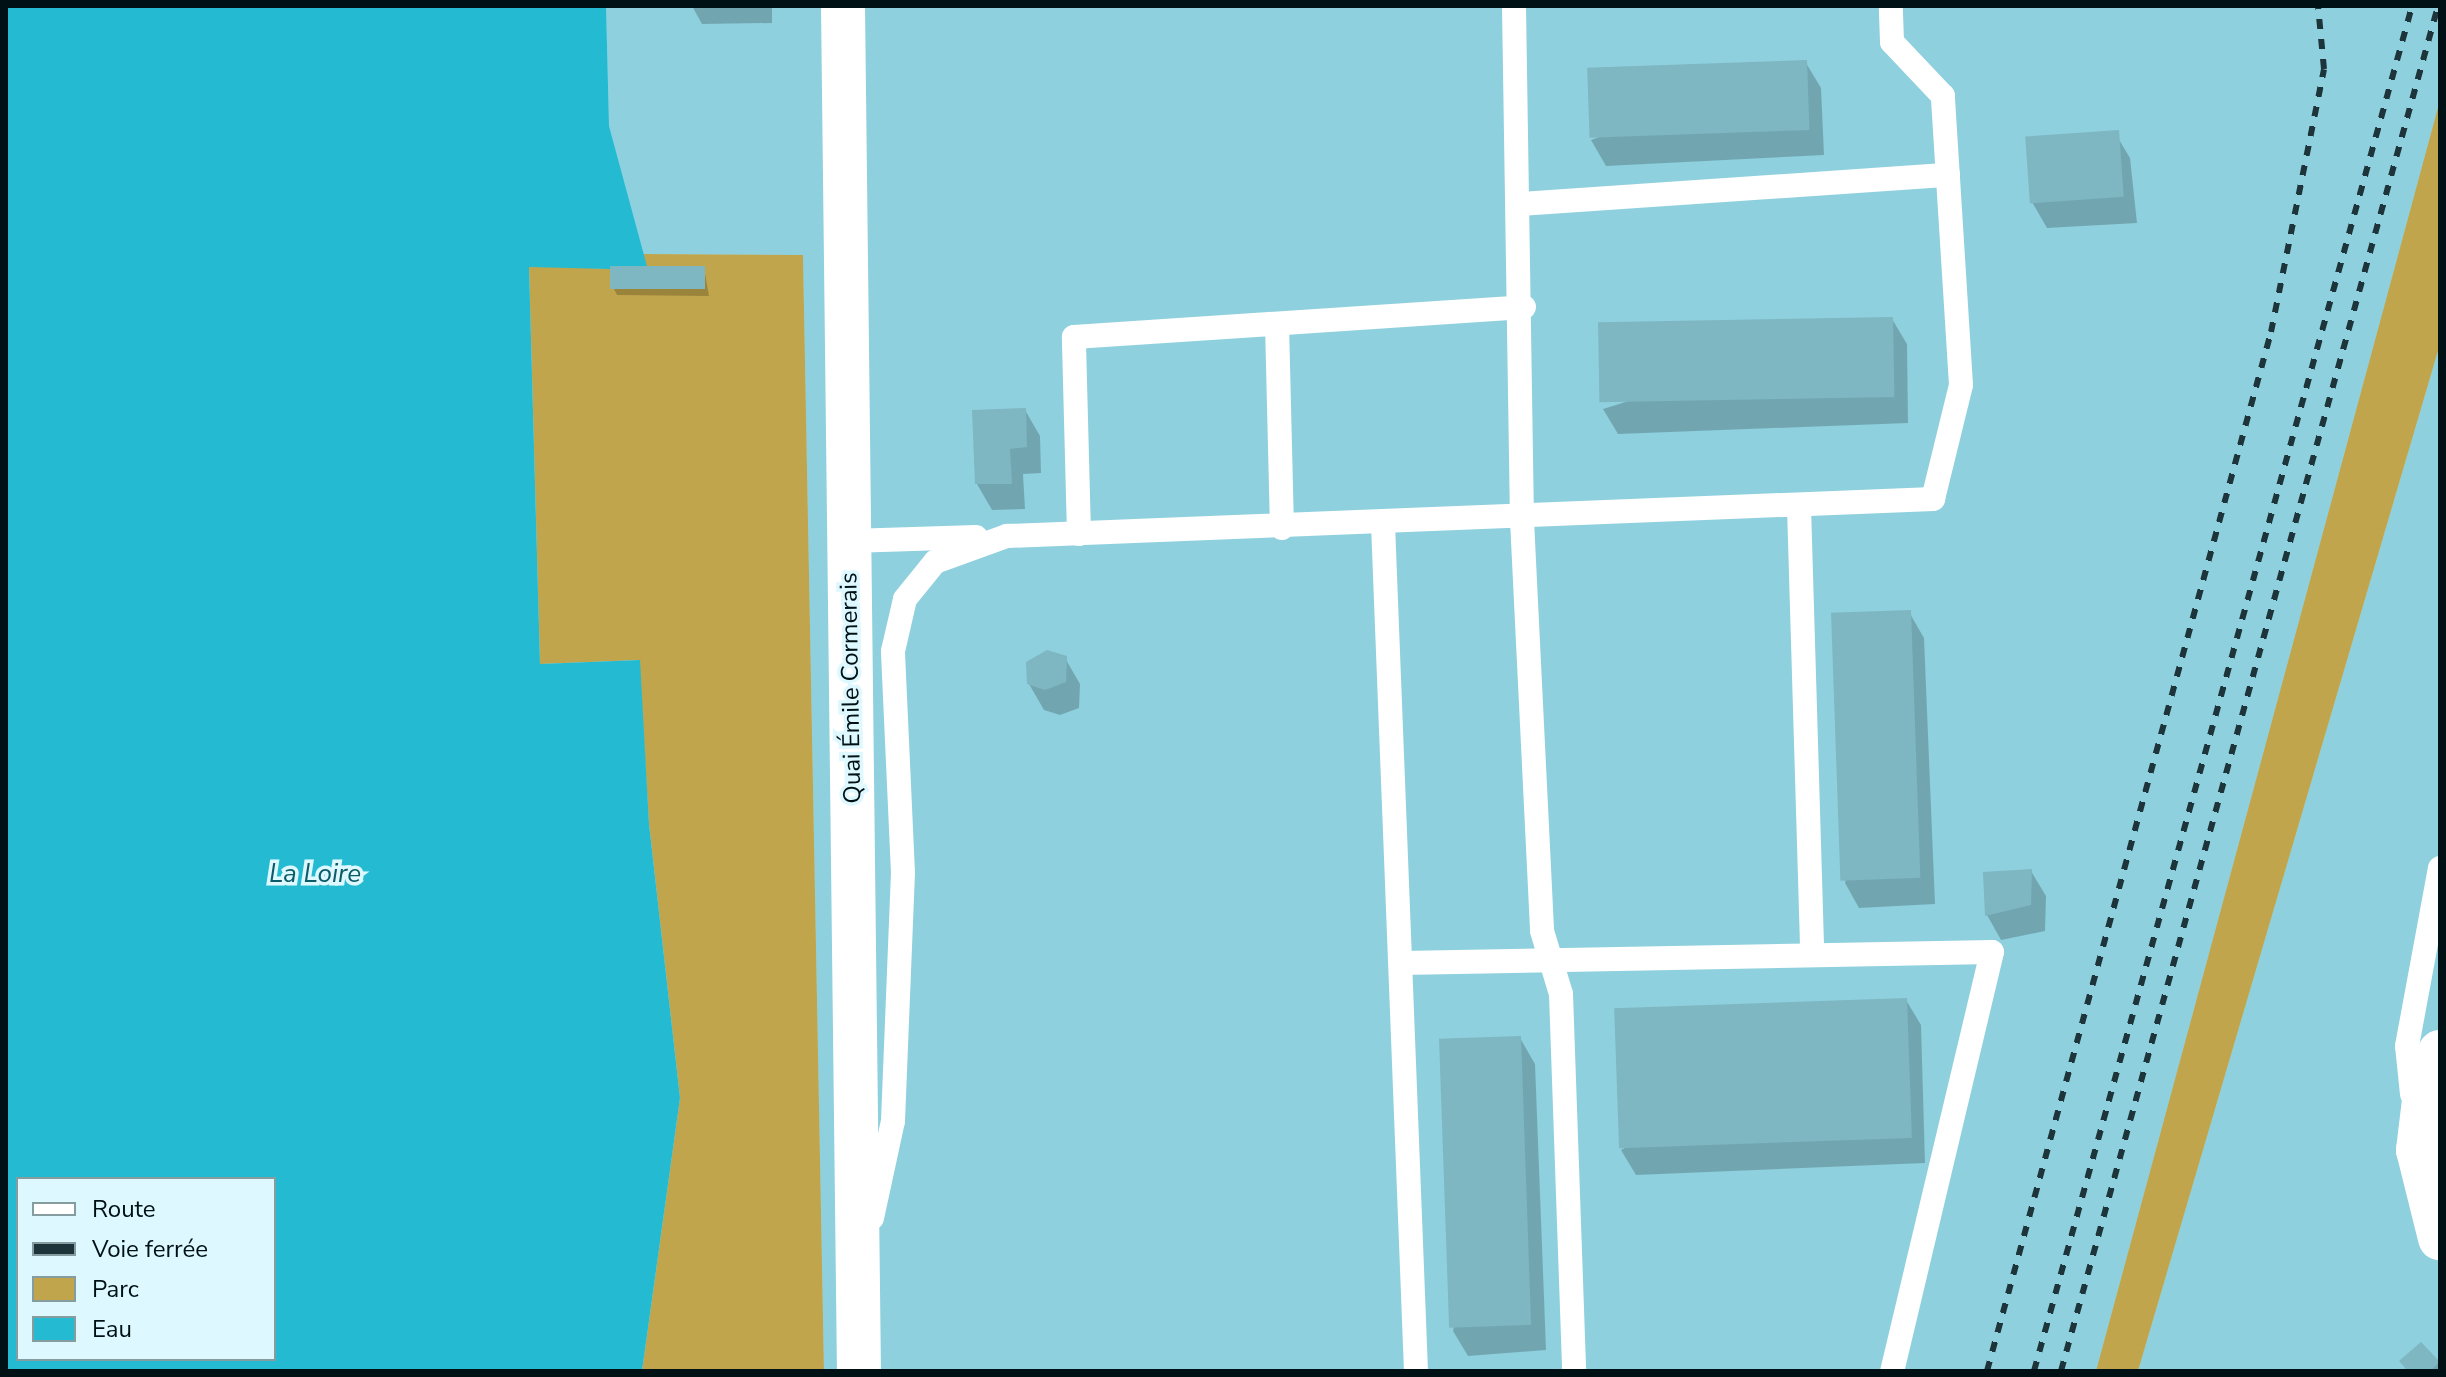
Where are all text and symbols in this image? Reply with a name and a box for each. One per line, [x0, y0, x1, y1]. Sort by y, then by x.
street label: Quai Émile Cormerais [835, 572, 867, 804]
water label: La Loire [269, 858, 361, 890]
legend [16, 1177, 276, 1361]
text: Route [92, 1193, 156, 1225]
text: Voie ferrée [92, 1233, 208, 1265]
text: Parc [92, 1273, 139, 1305]
text: Eau [92, 1313, 132, 1345]

